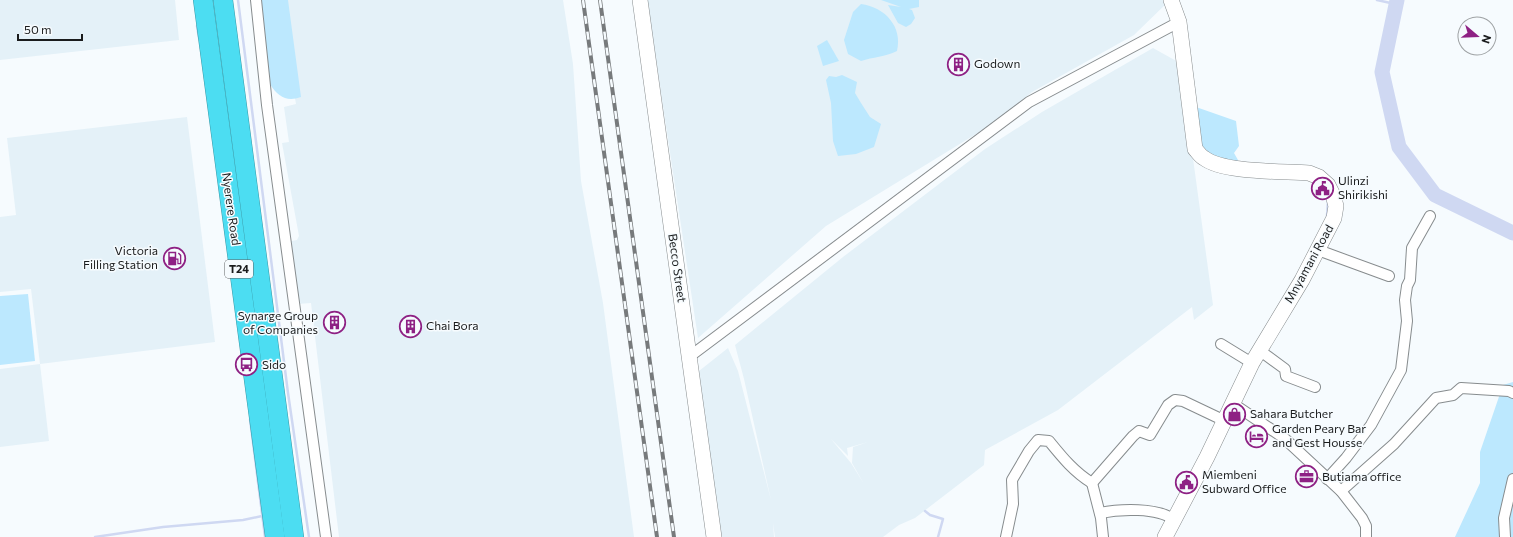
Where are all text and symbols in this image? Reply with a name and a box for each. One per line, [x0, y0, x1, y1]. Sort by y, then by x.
scale bar [18, 16, 82, 42]
north arrow [1457, 16, 1497, 56]
text: 50 m [24, 22, 52, 36]
text: N [1479, 33, 1494, 45]
building icon: Godown [945, 51, 971, 77]
place label: Godown [974, 56, 1020, 70]
street label: Nyerere Road [220, 171, 244, 246]
place label: Ulinzi Shirikishi [1338, 173, 1388, 201]
public building icon: Ulinzi Shirikishi [1309, 175, 1335, 201]
street label: Mnyamani Road [1281, 222, 1336, 305]
street label: Becco Street [666, 233, 690, 303]
place label: Victoria Filling Station [83, 243, 158, 271]
fuel station icon: Victoria Filling Station [161, 245, 187, 271]
road number: T24 [225, 260, 253, 278]
place label: Synarge Group of Companies [238, 308, 318, 336]
building icon: Synarge Group of Companies [321, 310, 347, 336]
building icon: Chai Bora [397, 313, 423, 339]
place label: Chai Bora [426, 318, 479, 332]
bus stop icon: Sido [233, 352, 259, 378]
place label: Sido [262, 357, 286, 371]
shop icon: Sahara Butcher [1221, 401, 1247, 427]
place label: Sahara Butcher [1250, 406, 1333, 420]
place label: Garden Peary Bar and Gest Housse [1272, 421, 1366, 449]
hotel icon: Garden Peary Bar and Gest Housse [1244, 423, 1270, 449]
office icon: Butiama office [1294, 464, 1320, 490]
place label: Miembeni Subward Office [1202, 467, 1287, 495]
public building icon: Miembeni Subward Office [1174, 469, 1200, 495]
place label: Butiama office [1322, 469, 1401, 483]

